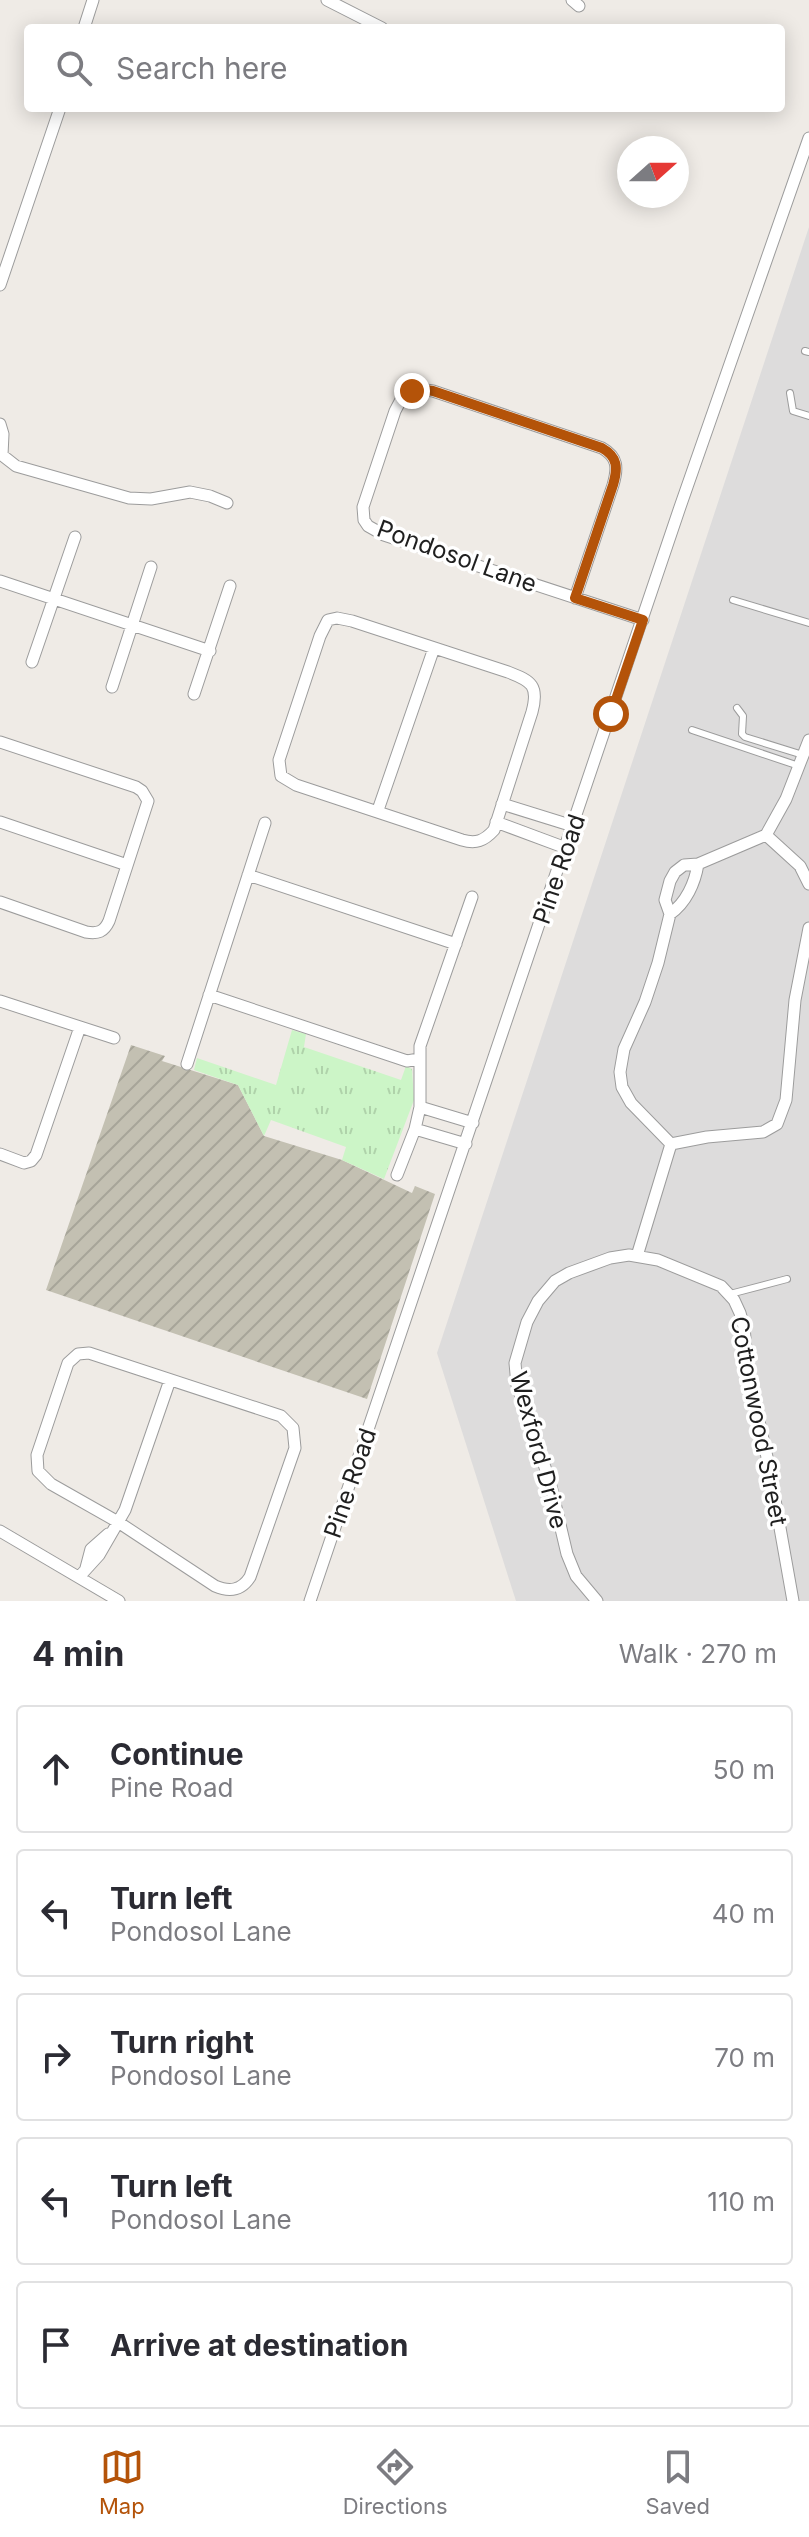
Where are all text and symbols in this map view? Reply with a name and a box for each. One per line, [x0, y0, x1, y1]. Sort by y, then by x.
search box [24, 24, 785, 112]
icon: search [52, 46, 96, 90]
text: Search here [116, 50, 288, 86]
north arrow [617, 136, 689, 208]
route end [394, 373, 430, 409]
street label: Pondosol Lane [373, 514, 541, 598]
route start [593, 696, 629, 732]
street label: Pine Road [527, 810, 591, 928]
street label: Cottonwood Street [724, 1314, 794, 1528]
street label: Wexford Drive [504, 1368, 574, 1532]
street label: Pine Road [318, 1424, 382, 1542]
text: 4 min [32, 1633, 124, 1674]
text: Walk · 270 m [619, 1638, 777, 1669]
text: Continue [110, 1736, 244, 1772]
icon: ahead [34, 1747, 78, 1791]
text: 50 m [713, 1754, 775, 1785]
text: Pine Road [110, 1772, 233, 1803]
text: Turn left [110, 1880, 232, 1916]
icon: left [34, 1891, 78, 1935]
text: 40 m [712, 1898, 775, 1929]
text: Pondosol Lane [110, 1916, 292, 1947]
text: Turn right [110, 2024, 254, 2060]
icon: right [34, 2035, 78, 2079]
text: 70 m [714, 2042, 775, 2073]
text: Pondosol Lane [110, 2060, 292, 2091]
text: Turn left [110, 2168, 232, 2204]
icon: left [34, 2179, 78, 2223]
text: 110 m [707, 2186, 775, 2217]
text: Pondosol Lane [110, 2204, 292, 2235]
icon: arrive [34, 2323, 78, 2367]
text: Arrive at destination [110, 2327, 408, 2363]
tab: Map [99, 2445, 145, 2519]
tab: Directions [343, 2445, 448, 2519]
tab: Saved [646, 2445, 710, 2519]

